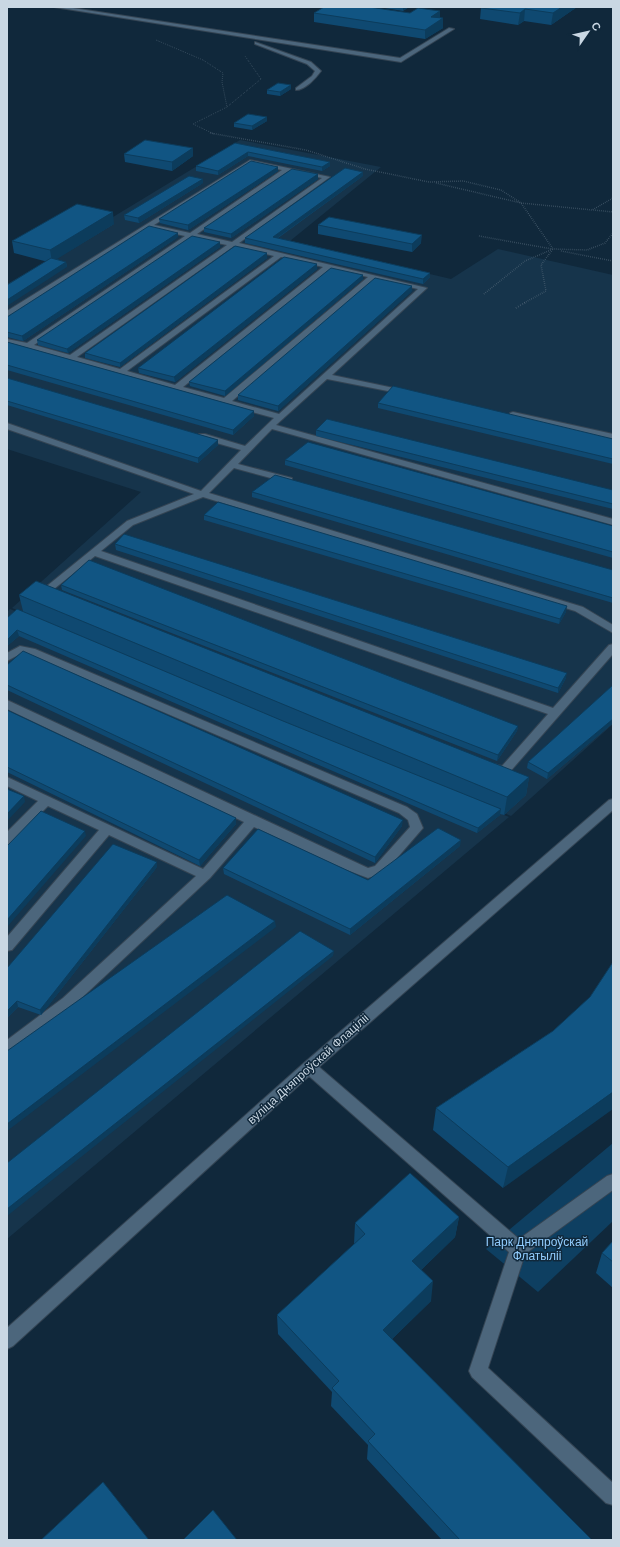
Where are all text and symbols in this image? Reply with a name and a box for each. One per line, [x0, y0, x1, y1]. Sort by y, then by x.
north arrow [568, 12, 608, 52]
text: С [589, 20, 604, 33]
street label: вуліца Дняпроўскай Флаціліі [245, 1011, 371, 1127]
park label: Парк Дняпроўскай Флатыліі [486, 1235, 588, 1263]

